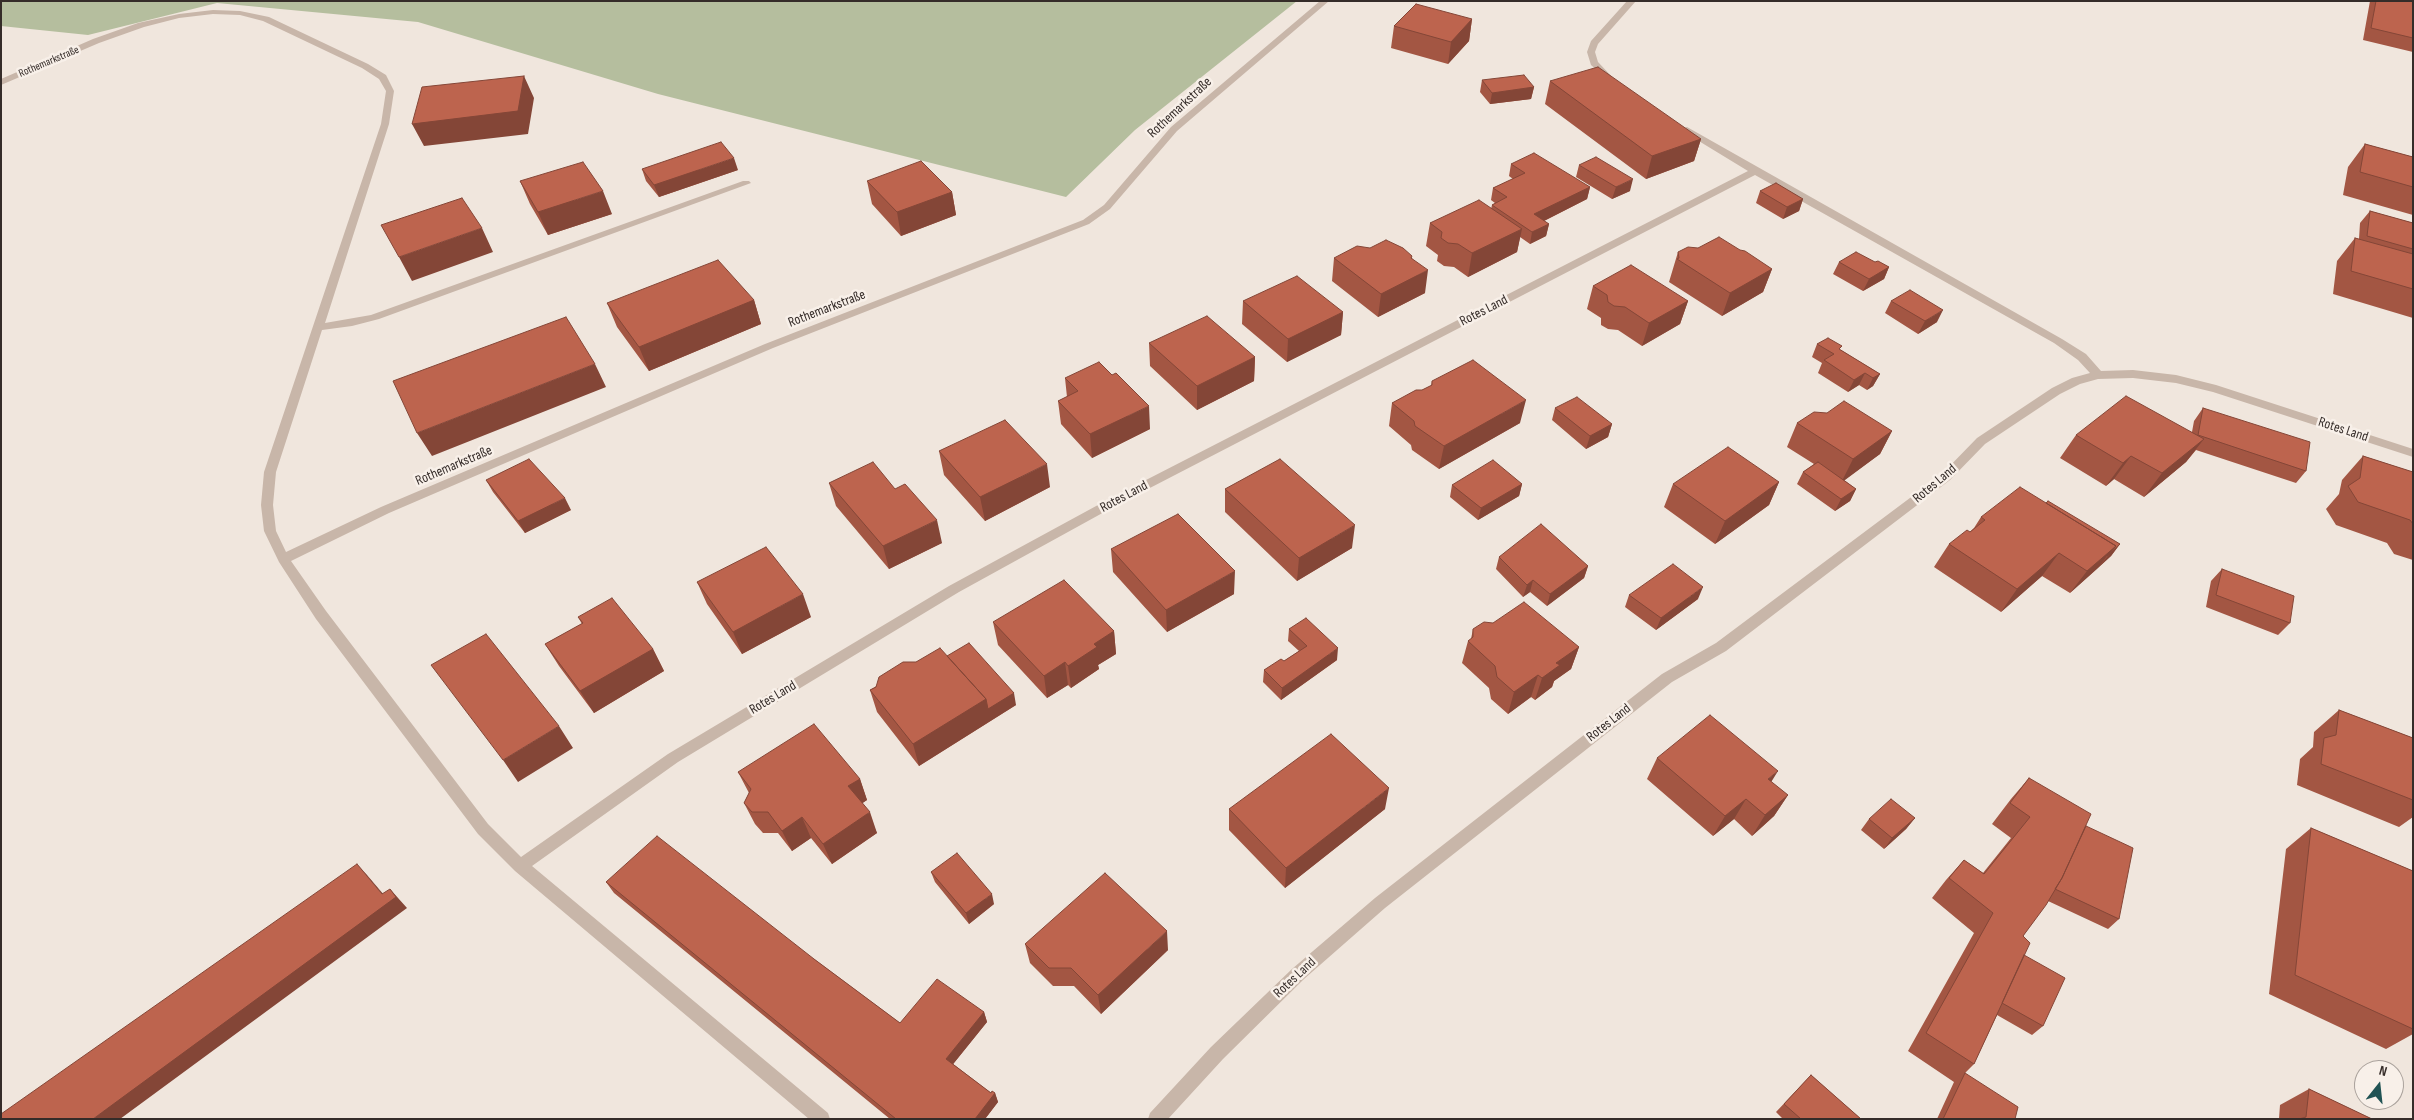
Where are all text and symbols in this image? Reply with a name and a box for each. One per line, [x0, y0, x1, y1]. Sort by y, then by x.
street label: Rothemarkstraße [17, 43, 81, 81]
street label: Rothemarkstraße [1144, 74, 1216, 142]
street label: Rothemarkstraße [786, 287, 868, 331]
street label: Rotes Land [1457, 292, 1511, 330]
street label: Rotes Land [2316, 414, 2370, 446]
street label: Rothemarkstraße [413, 442, 495, 490]
street label: Rotes Land [1910, 461, 1960, 507]
street label: Rotes Land [1097, 477, 1151, 517]
street label: Rotes Land [747, 678, 799, 718]
street label: Rotes Land [1584, 701, 1634, 745]
street label: Rotes Land [1270, 954, 1320, 1002]
north arrow [2354, 1060, 2404, 1110]
text: N [2377, 1062, 2389, 1080]

